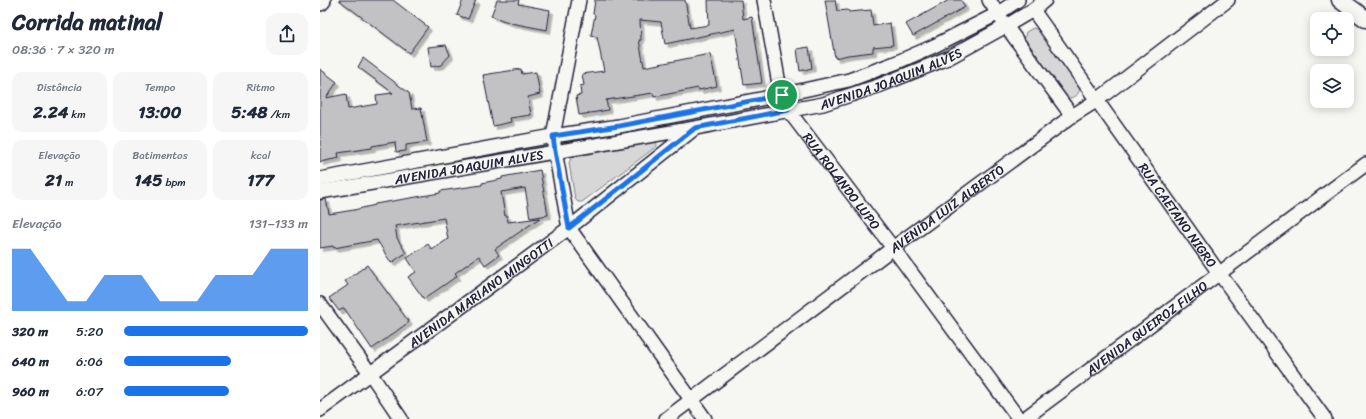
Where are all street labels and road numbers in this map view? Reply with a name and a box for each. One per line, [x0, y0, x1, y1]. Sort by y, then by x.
street label: AVENIDA JOAQUIM ALVES [816, 41, 966, 116]
street label: RUA ROLANDO LUPO [797, 127, 887, 235]
street label: AVENIDA JOAQUIM ALVES [392, 143, 545, 191]
street label: RUA CAETANO NIGRO [1133, 157, 1223, 272]
street label: AVENIDA LUIZ ALBERTO [883, 158, 1009, 259]
street label: AVENIDA MARIANO MINGOTTI [402, 232, 558, 354]
street label: AVENIDA QUEIROZ FILHO [1080, 274, 1213, 382]

